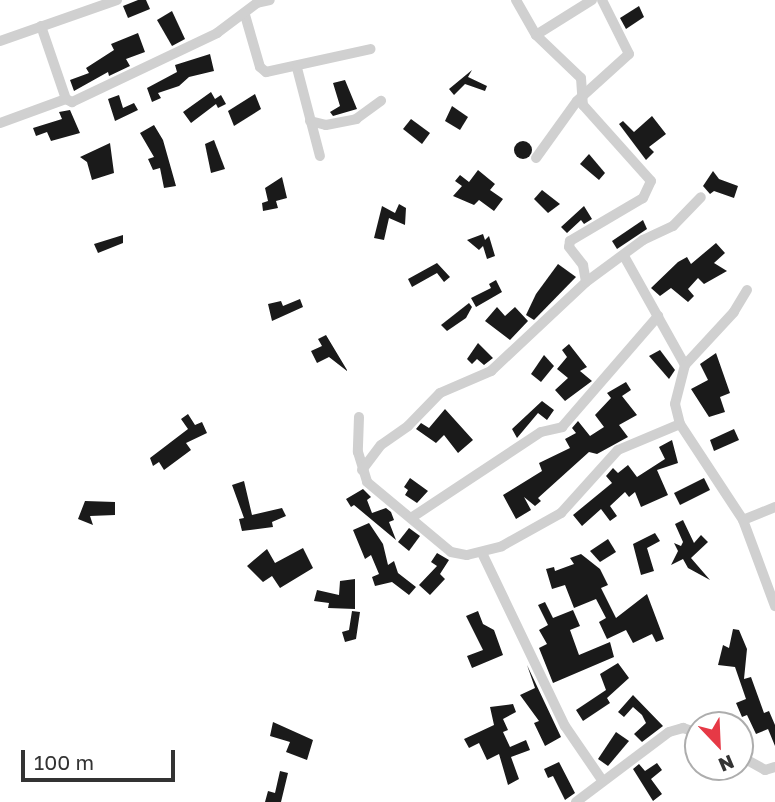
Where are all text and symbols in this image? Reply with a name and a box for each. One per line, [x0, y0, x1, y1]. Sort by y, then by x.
north arrow [684, 711, 754, 781]
scale bar [24, 736, 178, 780]
text: 100 m [34, 749, 94, 775]
text: N [715, 751, 738, 777]

